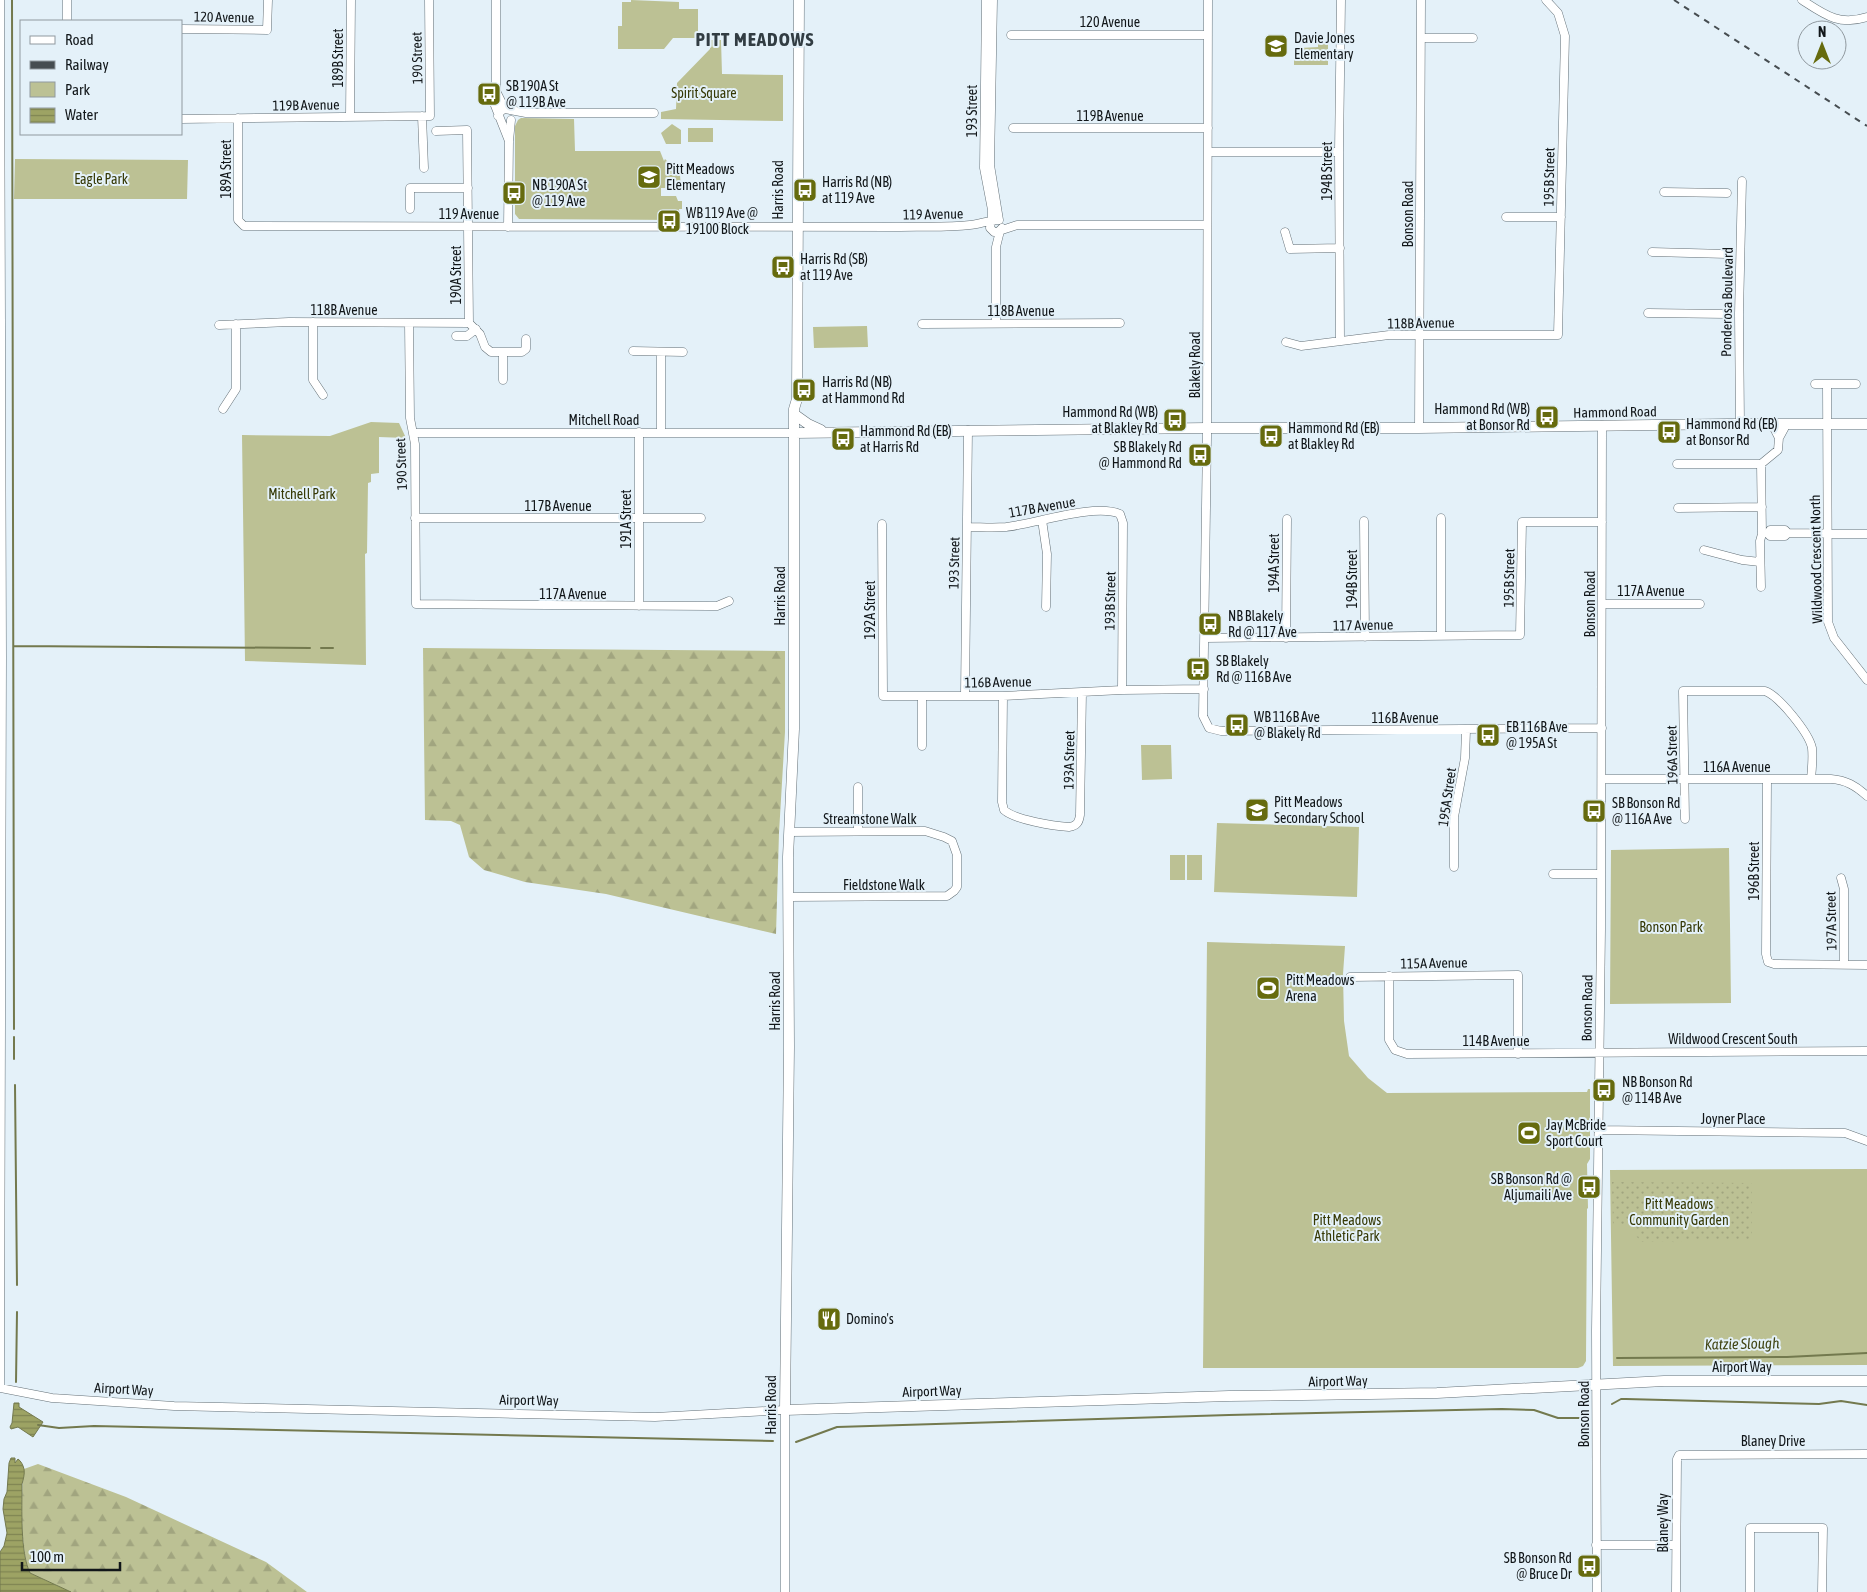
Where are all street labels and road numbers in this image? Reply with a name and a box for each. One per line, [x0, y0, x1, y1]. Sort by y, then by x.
street label: 120 Avenue [194, 8, 254, 26]
street label: 120 Avenue [1080, 14, 1140, 30]
street label: 189B Street [330, 28, 346, 88]
street label: 190 Street [409, 32, 425, 84]
street label: 193 Street [964, 85, 980, 137]
street label: 119B Avenue [272, 96, 340, 114]
street label: 119B Avenue [1076, 108, 1144, 124]
street label: 189A Street [218, 139, 234, 199]
street label: 194B Street [1319, 141, 1335, 201]
street label: 195B Street [1540, 147, 1558, 207]
street label: Harris Road [770, 160, 786, 220]
street label: Bonson Road [1400, 181, 1416, 247]
street label: 119 Avenue [903, 205, 963, 223]
street label: 119 Avenue [439, 206, 499, 222]
street label: 190A Street [448, 245, 464, 305]
street label: Ponderosa Boulevard [1718, 247, 1736, 357]
street label: 118B Avenue [310, 302, 378, 318]
street label: 118B Avenue [987, 303, 1055, 319]
street label: 118B Avenue [1387, 314, 1455, 332]
street label: Blakely Road [1187, 331, 1203, 399]
street label: Hammond Road [1573, 403, 1657, 421]
street label: Mitchell Road [569, 412, 639, 428]
street label: 190 Street [392, 438, 410, 490]
street label: 191A Street [618, 489, 634, 549]
street label: 117B Avenue [1008, 493, 1076, 521]
street label: Wildwood Crescent North [1807, 494, 1825, 624]
street label: 117B Avenue [524, 498, 592, 514]
street label: 194A Street [1266, 533, 1282, 593]
street label: 193 Street [946, 537, 962, 589]
street label: 195B Street [1500, 548, 1518, 608]
street label: 194B Street [1344, 549, 1360, 609]
street label: Harris Road [772, 566, 788, 626]
street label: 193B Street [1101, 571, 1119, 631]
street label: Bonson Road [1582, 571, 1598, 637]
street label: 192A Street [862, 580, 878, 640]
street label: 117A Avenue [1617, 583, 1685, 599]
street label: 117A Avenue [539, 586, 607, 602]
street label: 117 Avenue [1333, 616, 1393, 634]
street label: 116B Avenue [964, 673, 1032, 691]
street label: 116B Avenue [1371, 710, 1439, 726]
street label: 196A Street [1663, 725, 1681, 785]
street label: 193A Street [1060, 730, 1078, 790]
street label: 116A Avenue [1703, 759, 1771, 775]
street label: 195A Street [1435, 767, 1459, 827]
street label: Streamstone Walk [823, 811, 917, 827]
street label: 196B Street [1746, 841, 1762, 901]
street label: Fieldstone Walk [843, 877, 925, 893]
street label: 197A Street [1822, 891, 1840, 951]
street label: 115A Avenue [1400, 954, 1468, 972]
street label: Harris Road [767, 971, 783, 1031]
street label: Bonson Road [1578, 974, 1596, 1042]
street label: Wildwood Crescent South [1668, 1031, 1798, 1047]
street label: 114B Avenue [1462, 1033, 1530, 1049]
street label: Joyner Place [1701, 1111, 1765, 1127]
street label: Airport Way [1712, 1359, 1772, 1375]
street label: Airport Way [1308, 1372, 1368, 1390]
street label: Harris Road [763, 1375, 779, 1435]
street label: Airport Way [94, 1379, 154, 1399]
street label: Bonson Road [1576, 1381, 1592, 1447]
street label: Airport Way [902, 1382, 962, 1400]
street label: Airport Way [499, 1391, 559, 1409]
street label: Blaney Drive [1741, 1433, 1805, 1449]
street label: Blaney Way [1655, 1493, 1671, 1553]

